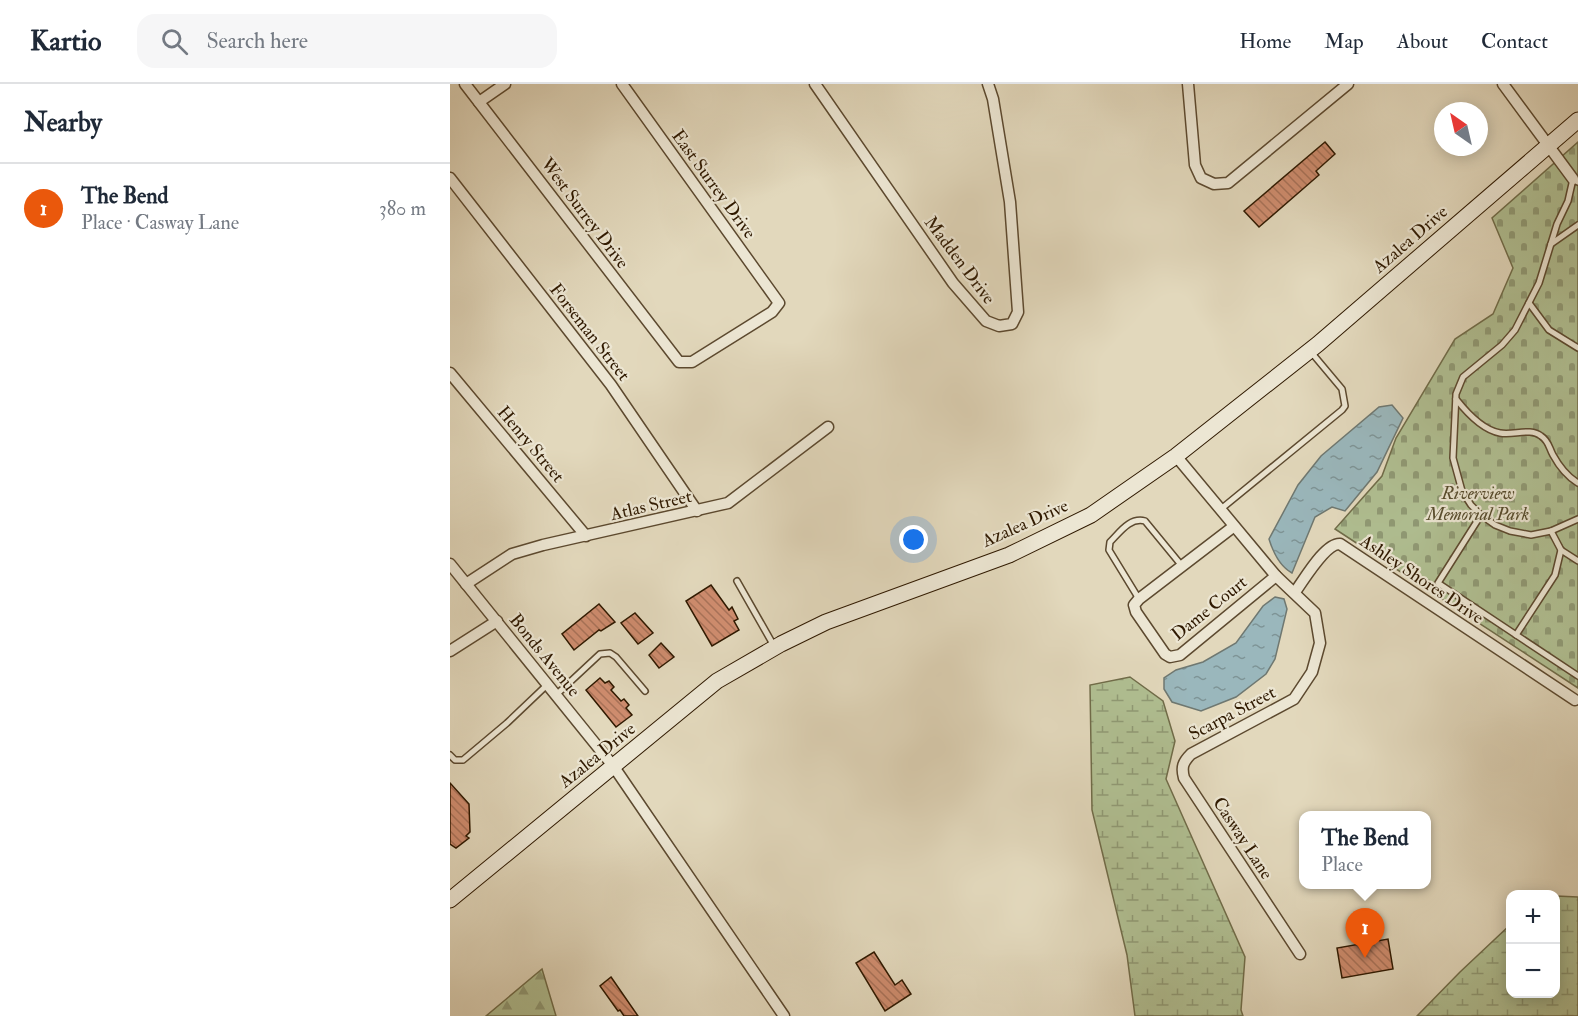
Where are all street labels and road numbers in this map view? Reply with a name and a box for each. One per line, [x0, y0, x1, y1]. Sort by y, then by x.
street label: East Surrey Drive [666, 125, 761, 244]
street label: West Surrey Drive [535, 152, 634, 274]
street label: Azalea Drive [1367, 200, 1453, 279]
street label: Madden Drive [919, 212, 1000, 309]
street label: Forseman Street [544, 279, 635, 386]
street label: Henry Street [492, 401, 569, 488]
street label: Atlas Street [607, 485, 694, 526]
street label: Azalea Drive [978, 494, 1072, 553]
street label: Ashley Shores Drive [1355, 529, 1488, 630]
street label: Dame Court [1167, 571, 1252, 646]
street label: Bonds Avenue [504, 609, 586, 702]
street label: Scarpa Street [1185, 681, 1280, 746]
street label: Azalea Drive [554, 717, 641, 794]
street label: Casway Lane [1207, 793, 1278, 884]

